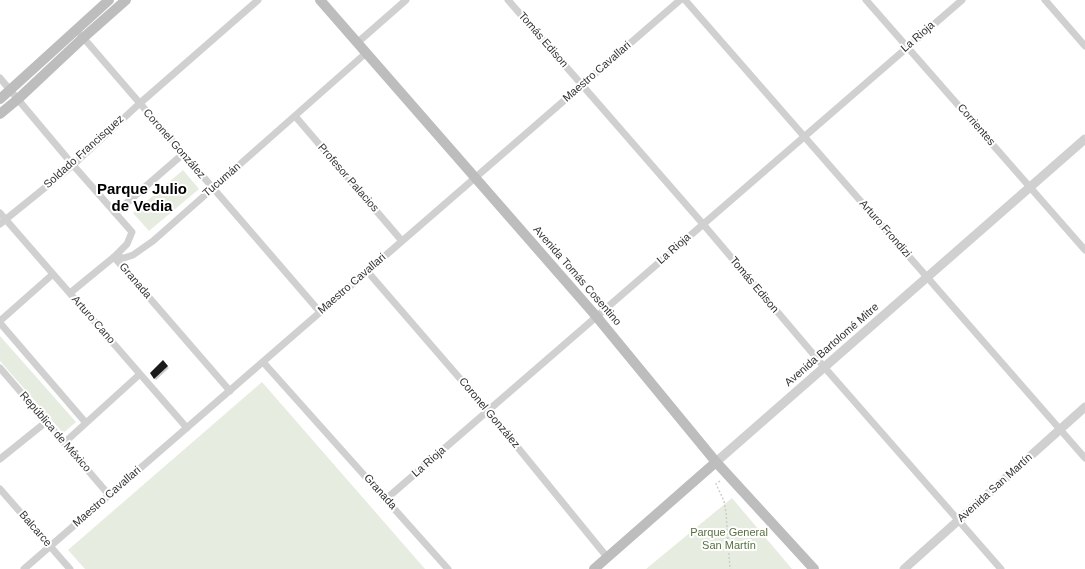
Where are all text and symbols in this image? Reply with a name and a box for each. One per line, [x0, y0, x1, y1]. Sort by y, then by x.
street label: Tomás Edison [515, 10, 571, 70]
street label: La Rioja [898, 19, 938, 55]
street label: Maestro Cavallari [560, 39, 634, 105]
street label: Corrientes [954, 102, 998, 148]
street label: Coronel González [140, 106, 208, 182]
street label: Soldado Francisquez [41, 113, 127, 191]
street label: Profesor Palacios [315, 141, 381, 215]
street label: Tucumán [201, 160, 243, 200]
district label: Parque Julio de Vedia [97, 181, 187, 216]
street label: Arturo Frondizi [856, 197, 914, 261]
street label: Avenida Tomás Cosentino [530, 224, 624, 328]
street label: La Rioja [654, 231, 694, 267]
street label: Maestro Cavallari [315, 251, 389, 317]
street label: Tomás Edison [727, 254, 781, 316]
street label: Granada [116, 261, 154, 301]
street label: Arturo Cano [69, 293, 117, 347]
street label: Avenida Bartolomé Mitre [782, 301, 882, 389]
street label: Coronel González [456, 375, 522, 451]
street label: República de México [17, 389, 93, 475]
street label: La Rioja [409, 444, 449, 480]
street label: Avenida San Martín [955, 451, 1035, 525]
street label: Maestro Cavallari [70, 464, 144, 530]
street label: Granada [361, 472, 399, 512]
street label: Balcarce [16, 509, 54, 549]
park label: Parque General San Martín [690, 526, 768, 552]

